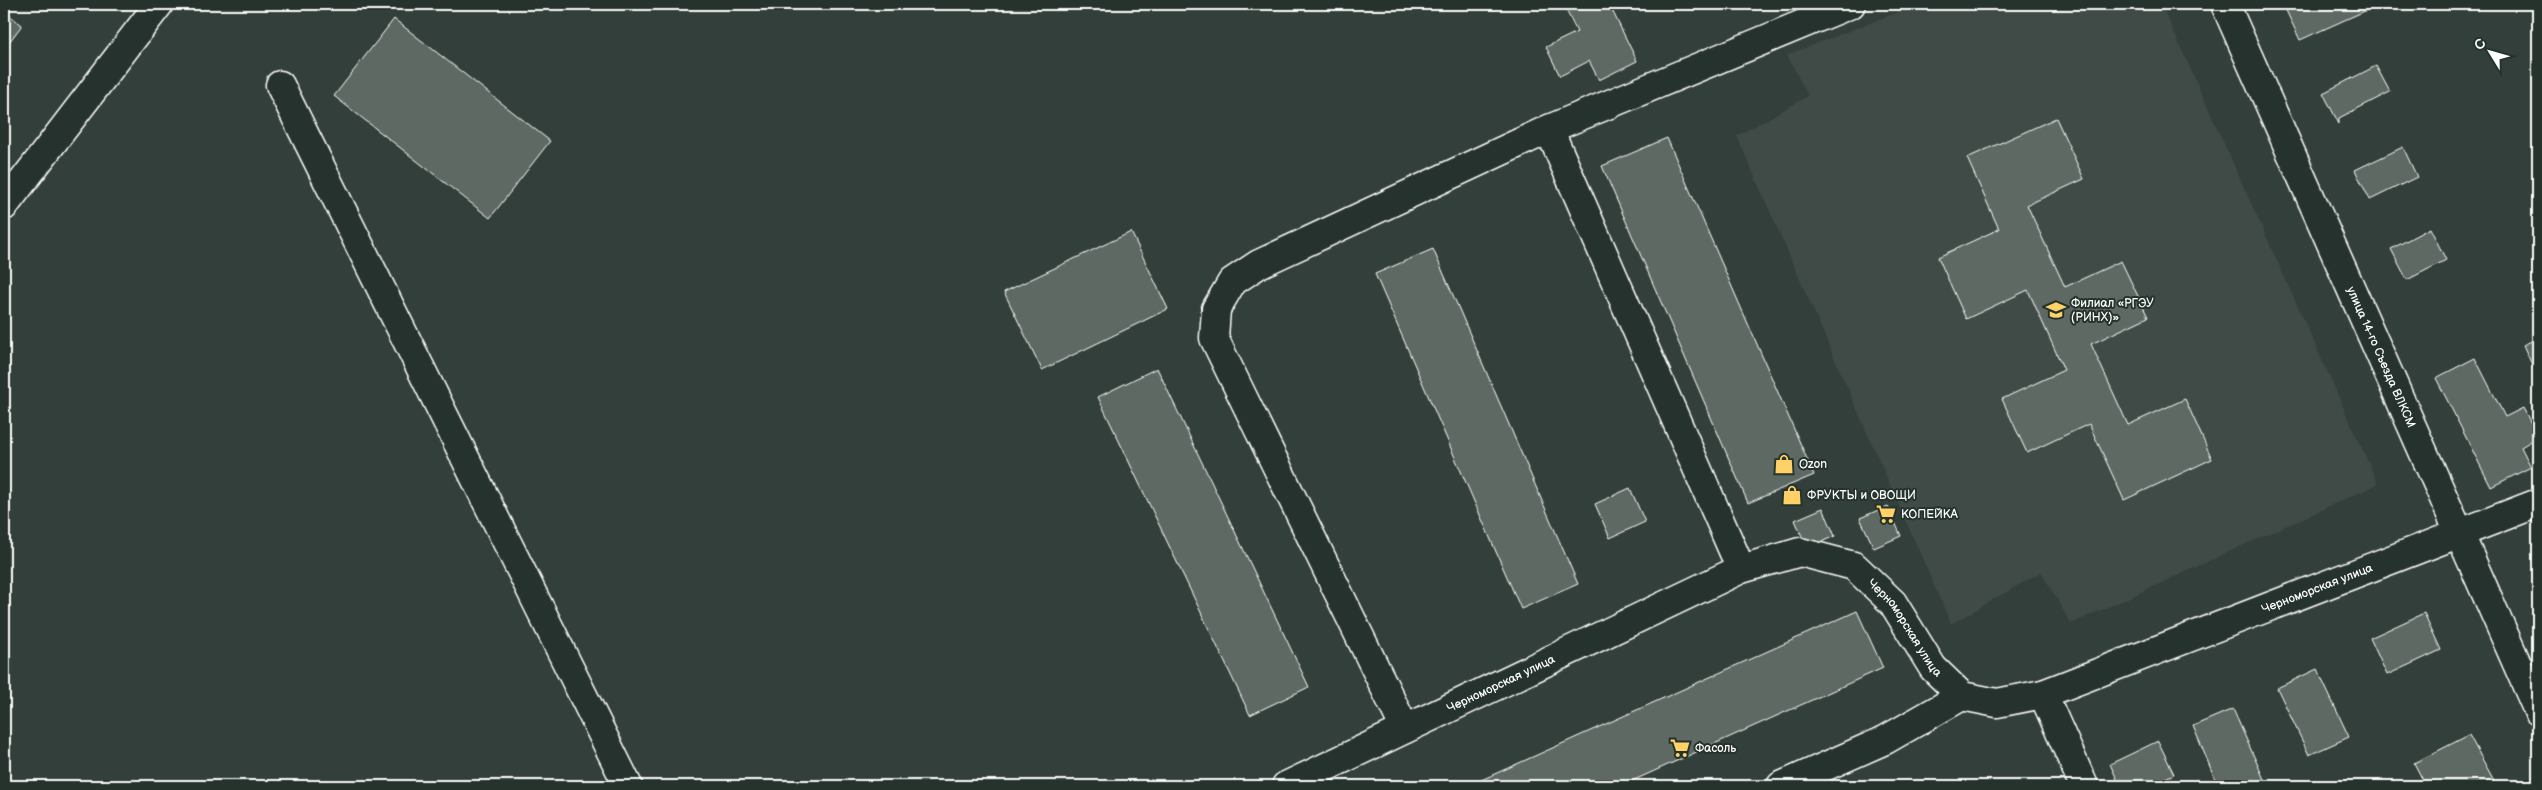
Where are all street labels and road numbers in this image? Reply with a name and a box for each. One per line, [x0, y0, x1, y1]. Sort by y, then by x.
street label: улица 14-го Съезда ВЛКСМ [2343, 284, 2419, 430]
street label: Черноморская улица [2259, 560, 2375, 616]
street label: Черноморская улица [1865, 576, 1945, 680]
street label: Черноморская улица [1444, 651, 1557, 716]

